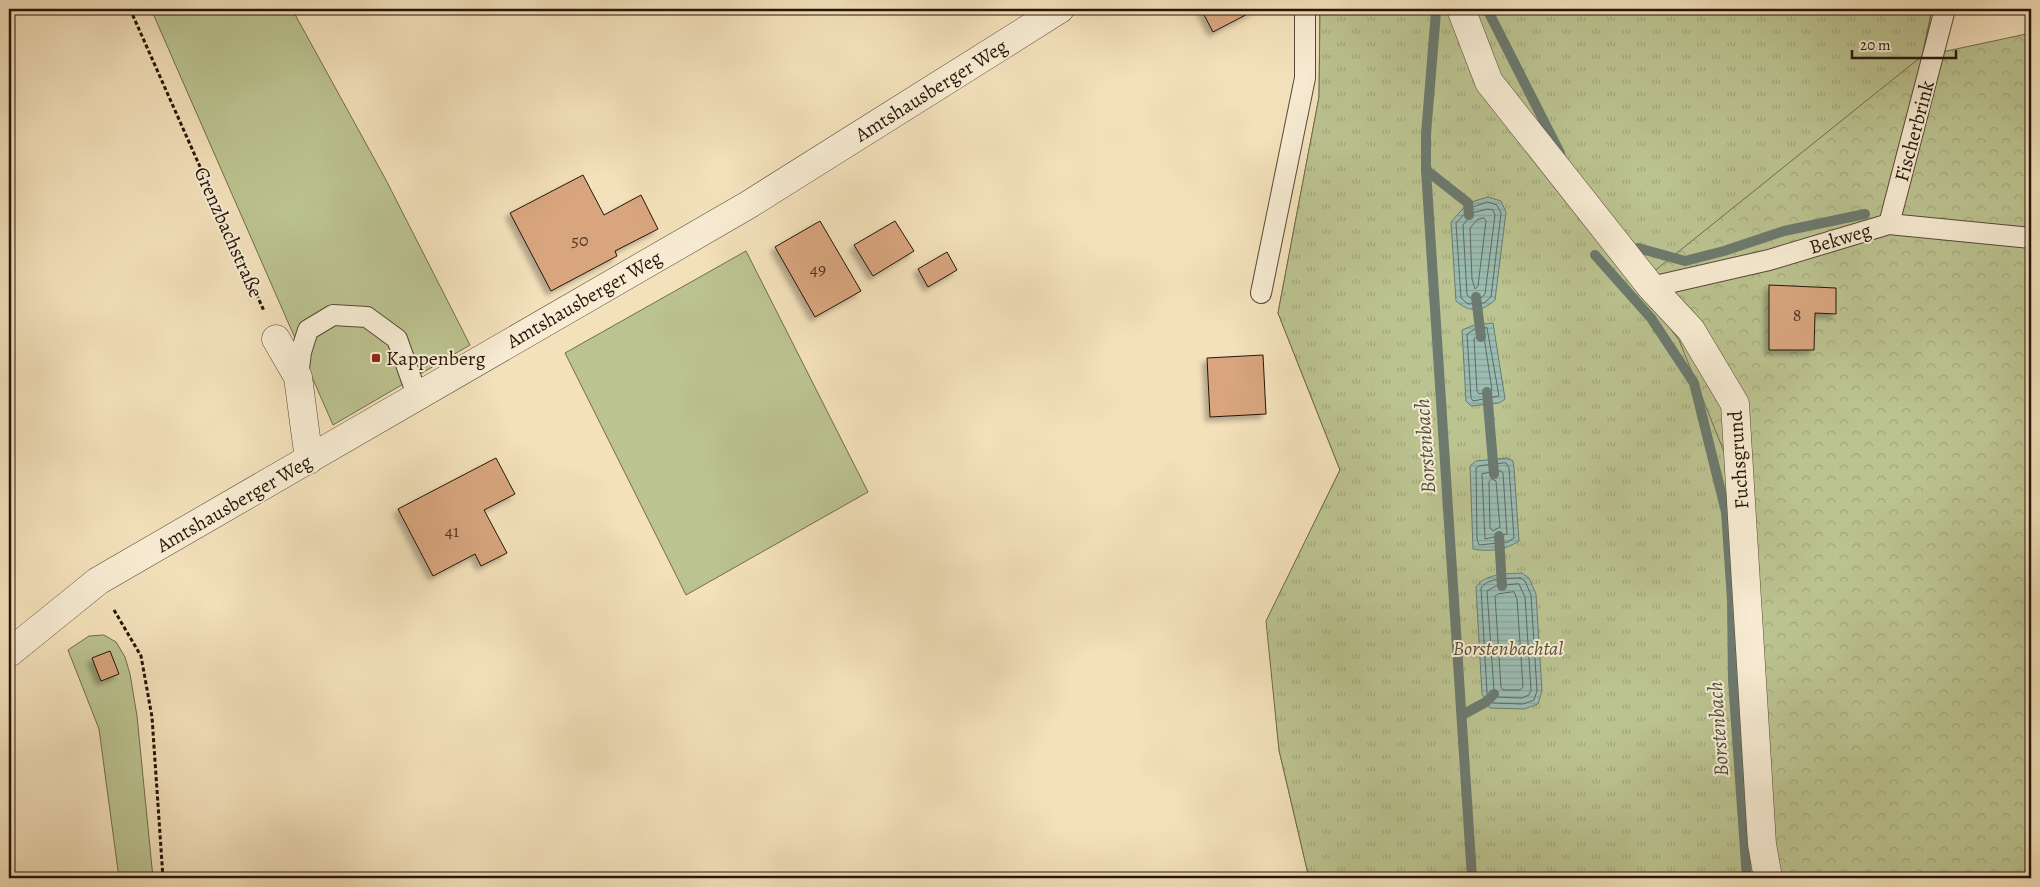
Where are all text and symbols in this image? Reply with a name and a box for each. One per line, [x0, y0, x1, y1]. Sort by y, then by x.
scale bar [1852, 28, 1956, 60]
street label: Amtshausberger Weg [849, 33, 1013, 149]
text: 20 m [1860, 35, 1891, 55]
street label: Fischerbrink [1888, 78, 1941, 185]
street label: Grenzbachstraße [188, 163, 269, 302]
street label: Bekweg [1806, 216, 1874, 261]
house number: 50 [571, 228, 589, 252]
street label: Amtshausberger Weg [501, 244, 667, 355]
house number: 49 [810, 257, 826, 281]
house number: 8 [1793, 303, 1801, 327]
place label: Kappenberg [386, 345, 486, 372]
marker: Kappenberg [370, 352, 382, 364]
water label: Borstenbach [1408, 398, 1442, 494]
street label: Fuchsgrund [1722, 410, 1755, 510]
street label: Amtshausberger Weg [151, 448, 317, 559]
house number: 41 [445, 519, 459, 543]
park label: Borstenbachtal [1453, 635, 1563, 662]
water label: Borstenbach [1701, 681, 1735, 777]

